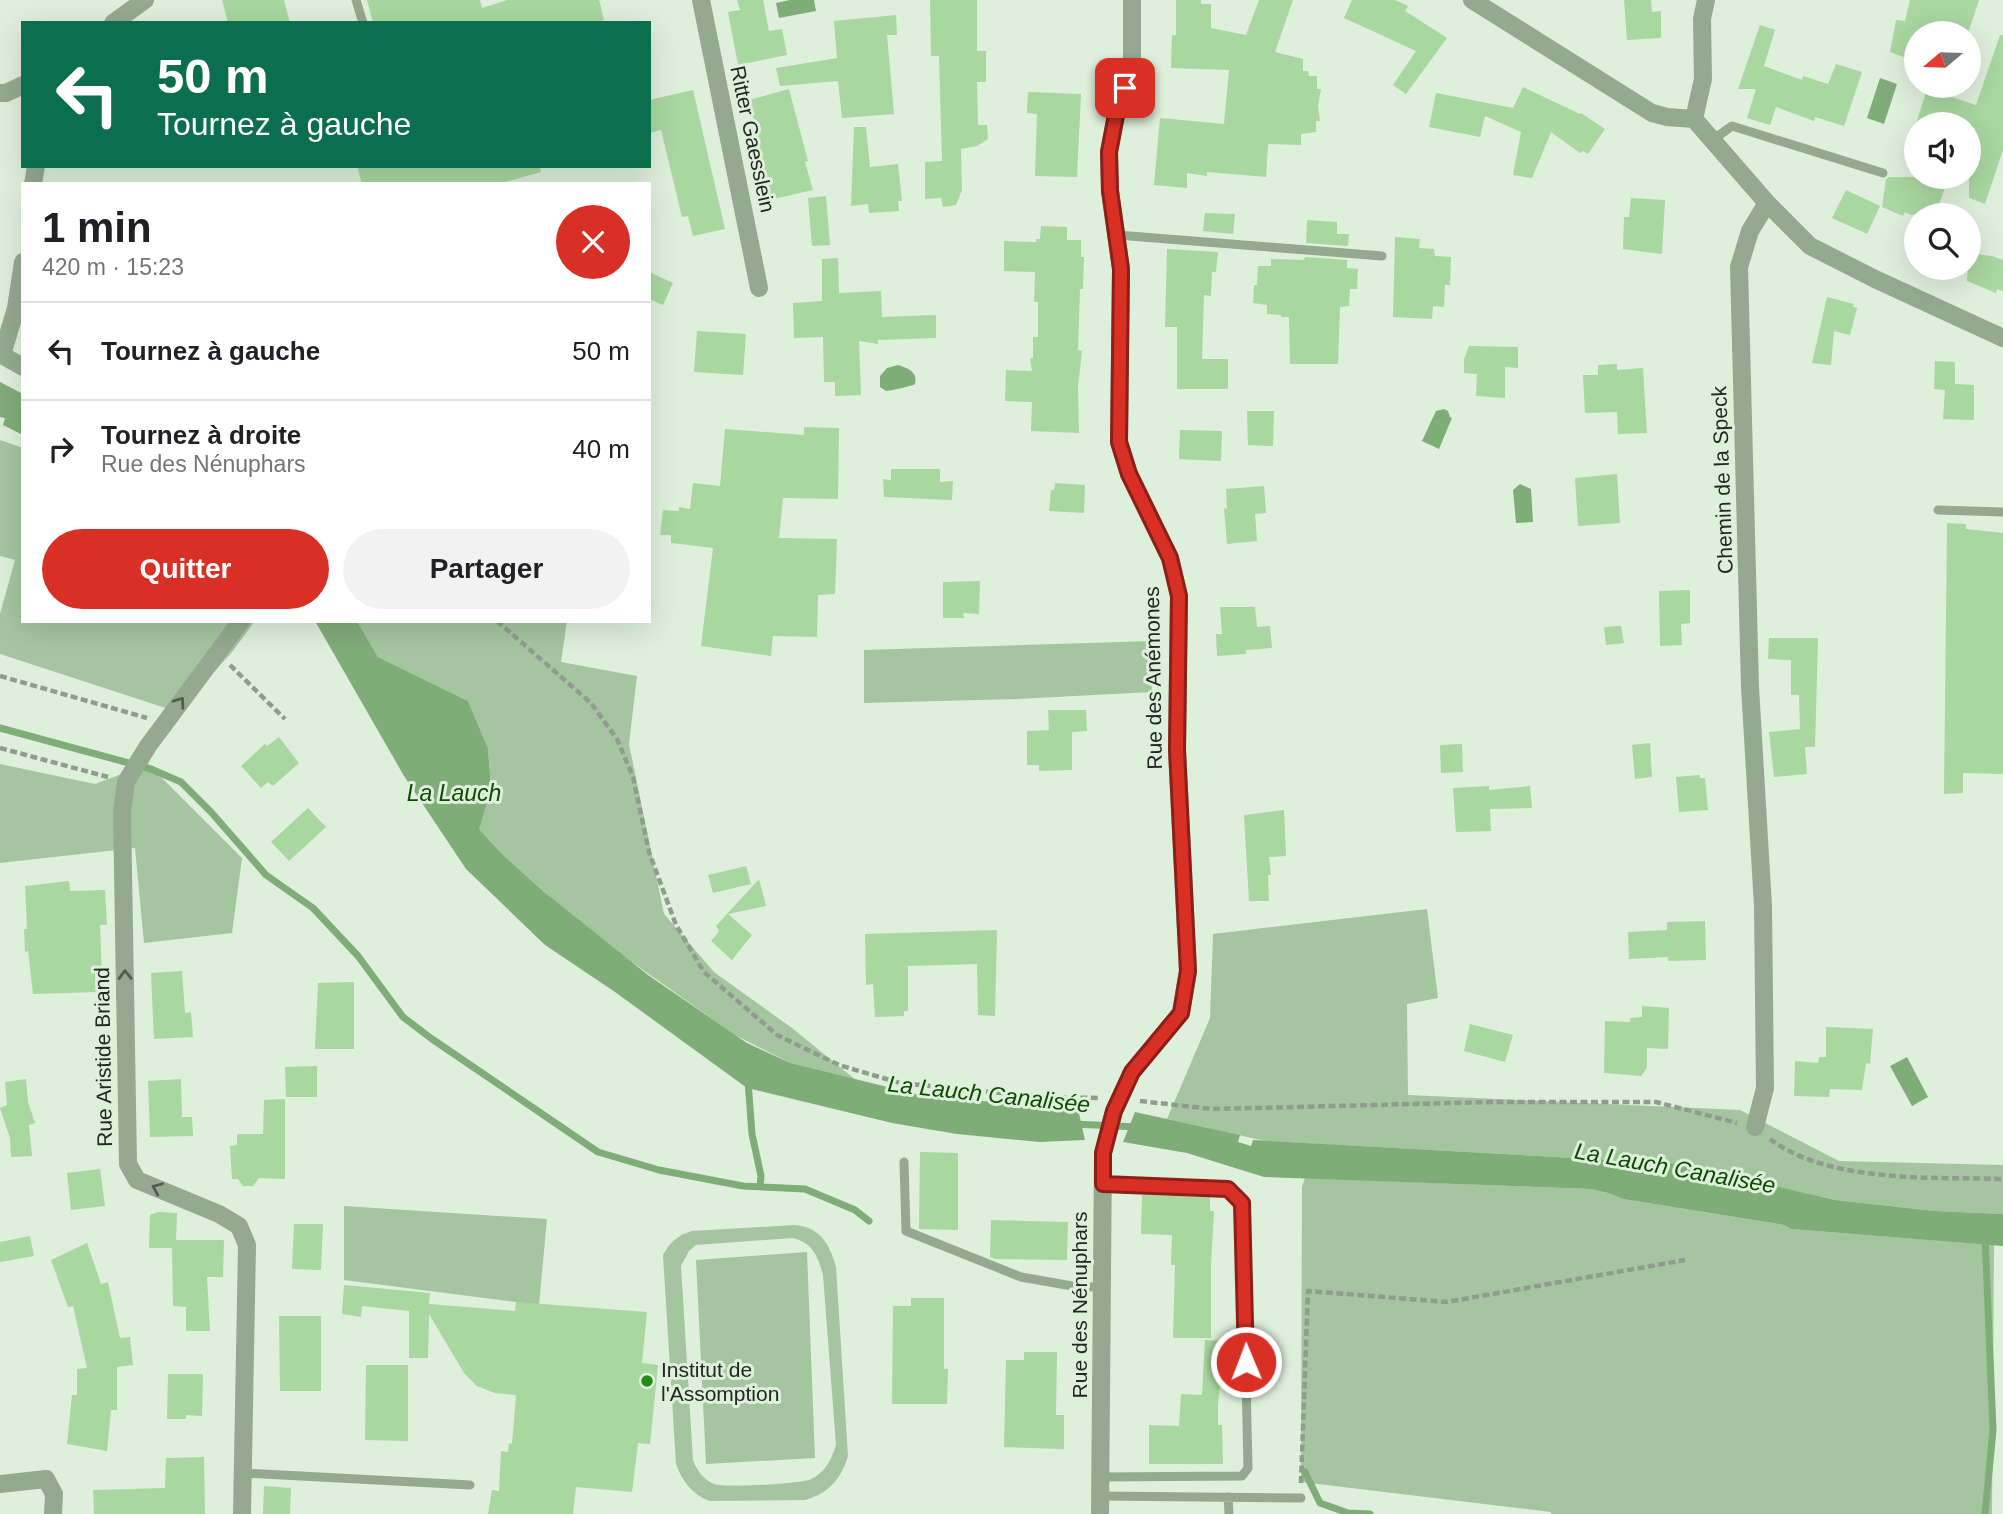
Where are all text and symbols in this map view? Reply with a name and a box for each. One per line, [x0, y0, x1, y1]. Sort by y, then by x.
north arrow [1904, 21, 1981, 98]
map controls [1904, 21, 1981, 280]
icon: left [42, 49, 133, 140]
text: 50 m [157, 49, 269, 103]
pin [1095, 58, 1155, 118]
street label: Ritter Gaesslein [726, 64, 780, 214]
icon: arrive [1106, 69, 1144, 107]
text: Tournez à gauche [157, 106, 411, 142]
button: sound [1904, 112, 1981, 189]
button: search [1904, 203, 1981, 280]
text: 1 min [42, 204, 152, 251]
button: close [556, 205, 630, 279]
text: 420 m · 15:23 [42, 254, 184, 280]
icon: left [42, 332, 80, 370]
text: Tournez à gauche [101, 336, 320, 366]
text: 50 m [572, 336, 630, 366]
street label: Chemin de la Speck [1707, 385, 1737, 574]
text: Tournez à droite [101, 420, 301, 450]
icon: right [42, 430, 80, 468]
text: 40 m [572, 434, 630, 464]
text: Rue des Nénuphars [101, 451, 306, 477]
button: Quitter [42, 529, 329, 609]
button: Partager [343, 529, 630, 609]
street label: Rue des Anémones [1140, 586, 1166, 770]
one-way arrow [172, 698, 184, 710]
water label: La Lauch [407, 780, 501, 806]
street label: Rue Aristide Briand [90, 967, 116, 1147]
one-way arrow [117, 970, 132, 981]
water label: La Lauch Canalisée [887, 1070, 1091, 1118]
water label: La Lauch Canalisée [1573, 1138, 1777, 1198]
one-way arrow [151, 1182, 164, 1196]
street label: Rue des Nénuphars [1068, 1212, 1091, 1398]
position arrow [1209, 1325, 1283, 1399]
place label: Institut de l'Assomption [661, 1358, 779, 1405]
marker: Institut de l'Assomption [639, 1373, 655, 1389]

